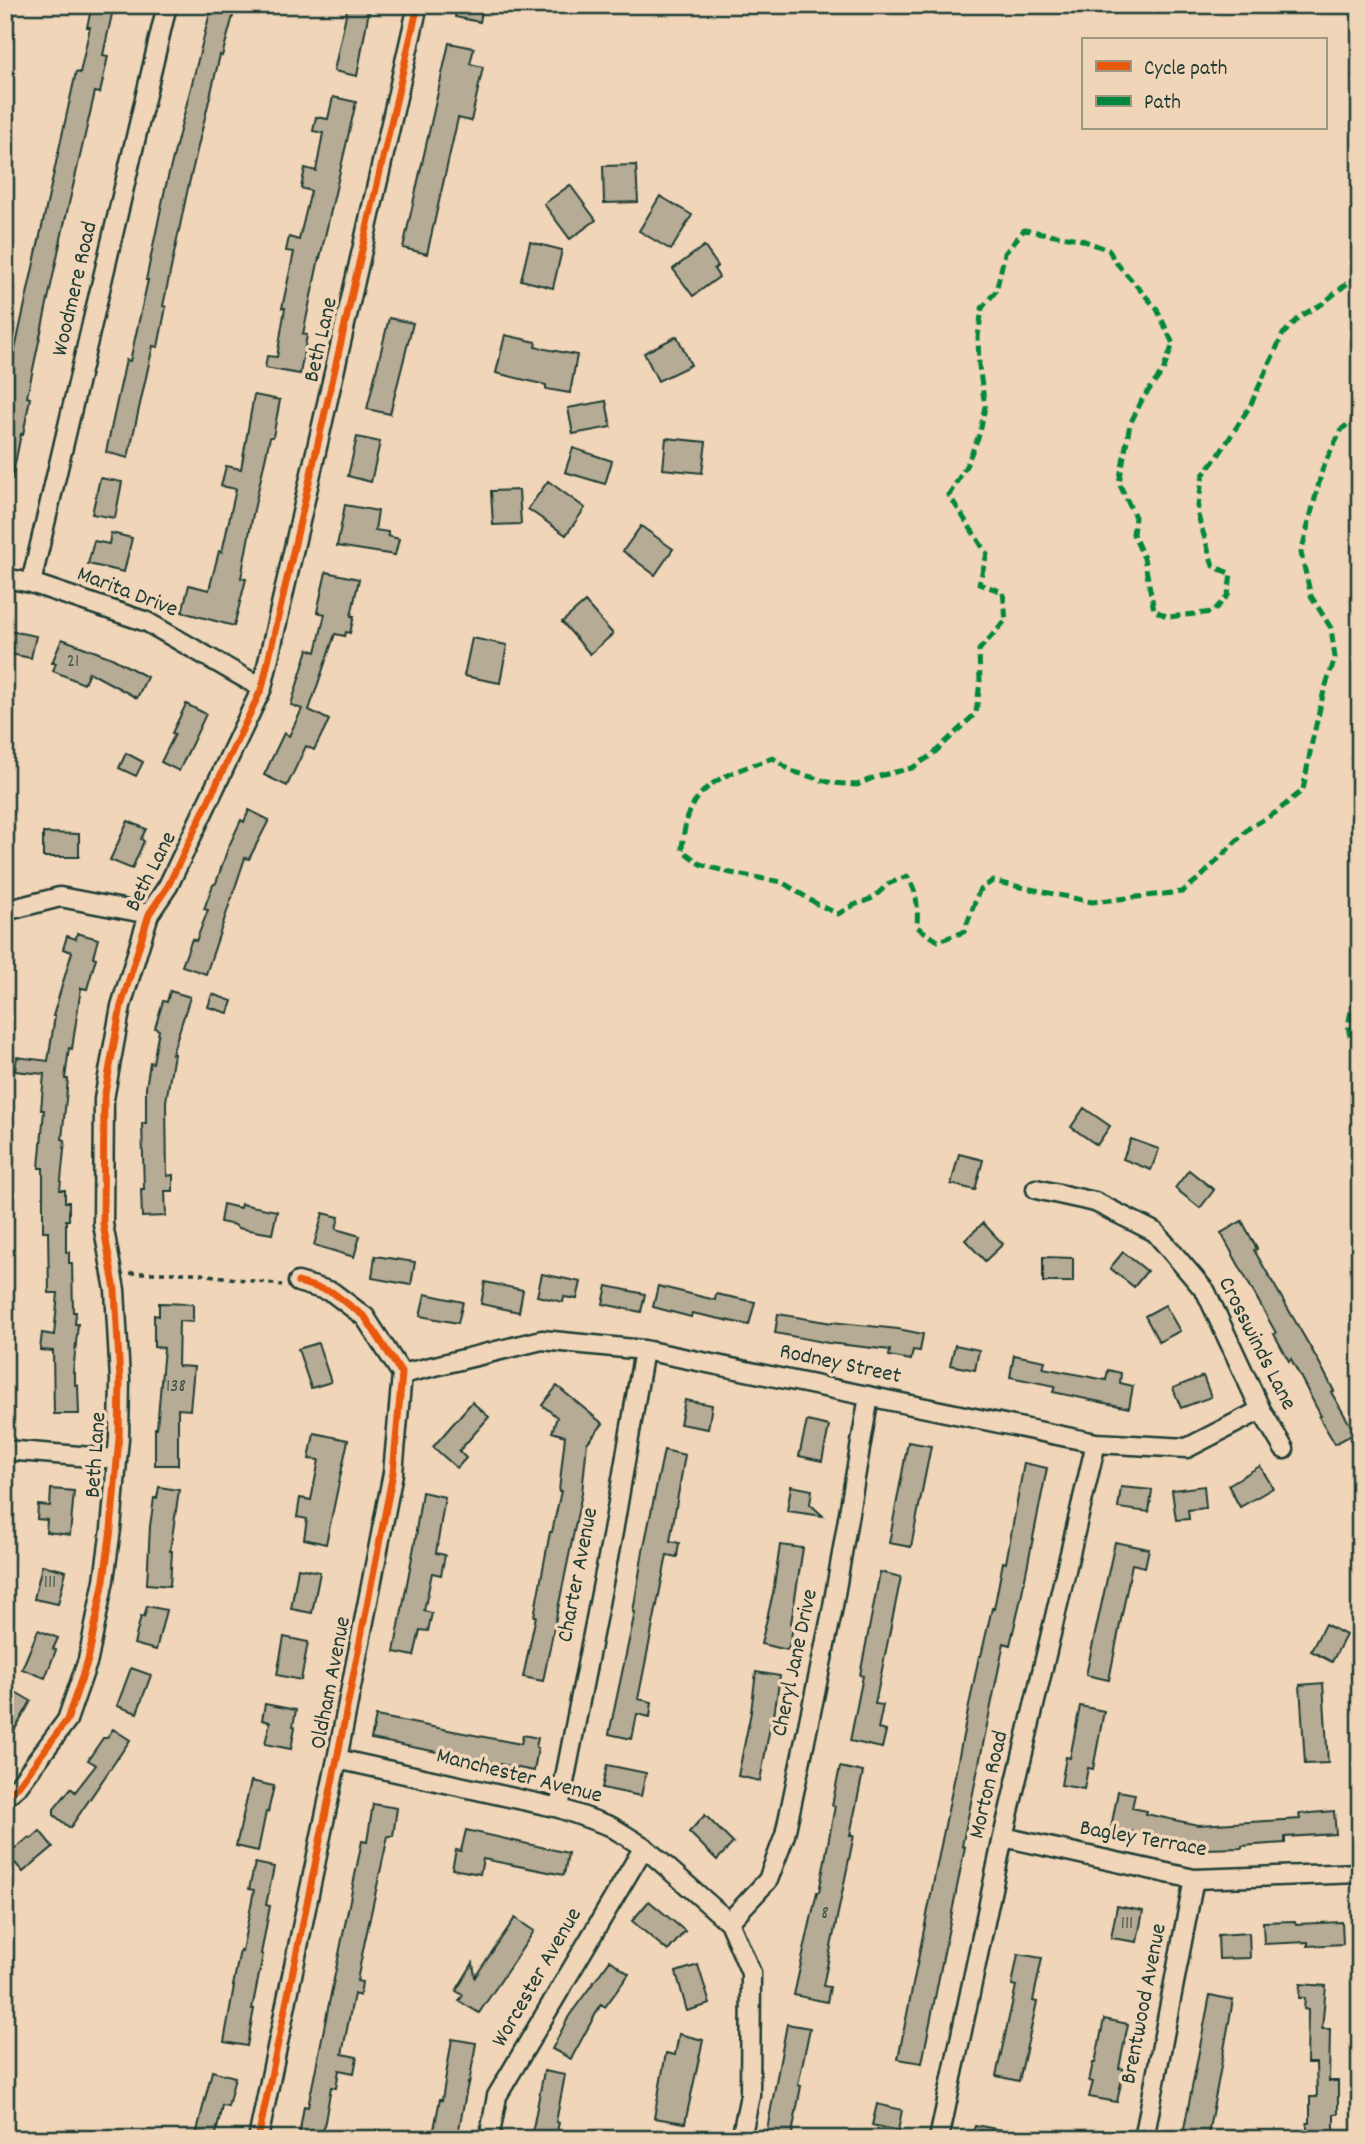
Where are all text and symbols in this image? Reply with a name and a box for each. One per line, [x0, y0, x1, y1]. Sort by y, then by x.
legend [1082, 38, 1326, 130]
text: Cycle path [1144, 55, 1227, 85]
text: Path [1144, 89, 1181, 119]
street label: Woodmere Road [44, 218, 108, 360]
street label: Beth Lane [296, 294, 348, 386]
street label: Marita Drive [72, 559, 182, 627]
house number: 21 [67, 649, 79, 676]
street label: Beth Lane [118, 826, 186, 918]
street label: Crosswinds Lane [1208, 1272, 1304, 1416]
street label: Rodney Street [776, 1336, 904, 1394]
house number: 138 [166, 1374, 186, 1401]
street label: Beth Lane [78, 1411, 116, 1499]
street label: Charter Avenue [550, 1505, 608, 1645]
house number: 111 [44, 1570, 56, 1597]
street label: Cheryl Jane Drive [764, 1586, 828, 1740]
street label: Oldham Avenue [303, 1614, 361, 1752]
street label: Morton Road [962, 1728, 1018, 1842]
street label: Manchester Avenue [433, 1740, 605, 1814]
street label: Bagley Terrace [1077, 1813, 1209, 1867]
house number: 8 [821, 1901, 829, 1928]
street label: Worcester Avenue [485, 1902, 591, 2054]
house number: 111 [1121, 1911, 1133, 1938]
street label: Brentwood Avenue [1113, 1921, 1177, 2087]

